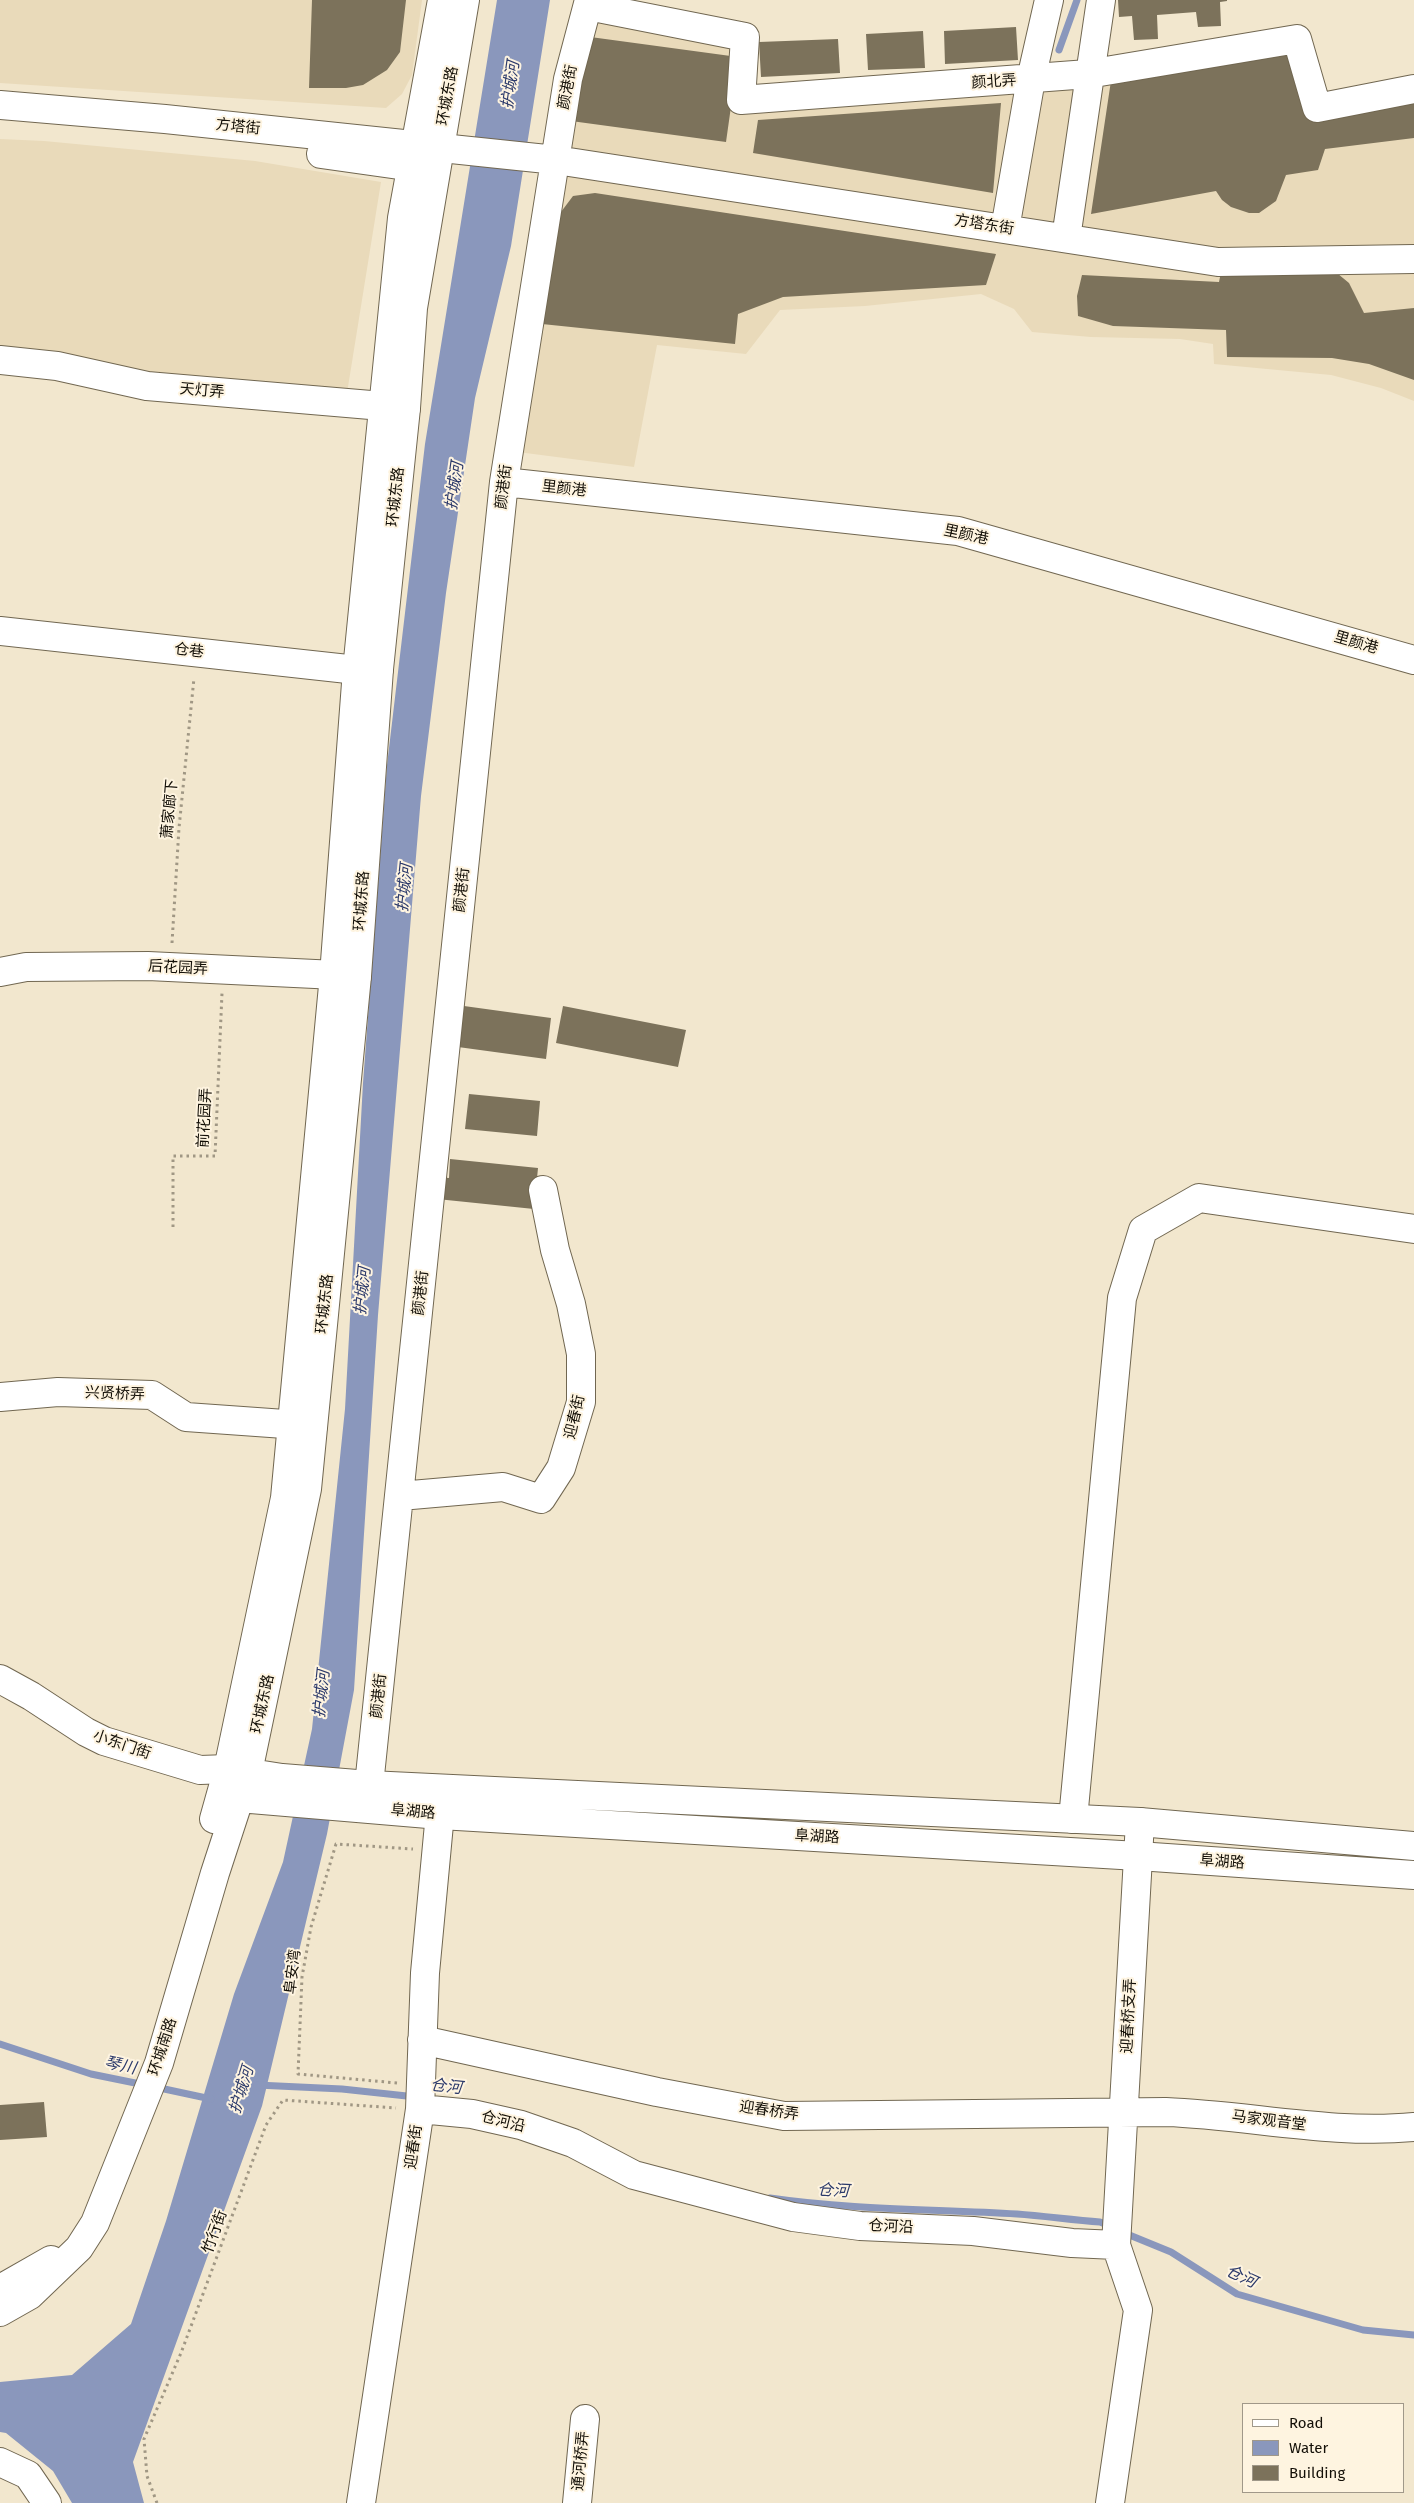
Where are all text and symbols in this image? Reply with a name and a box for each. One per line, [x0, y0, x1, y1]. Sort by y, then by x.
water label: 护城河 [498, 60, 524, 110]
street label: 颜港街 [555, 63, 581, 111]
street label: 环城东路 [434, 65, 462, 127]
street label: 颜北弄 [971, 71, 1017, 93]
street label: 方塔街 [215, 116, 261, 138]
street label: 方塔东街 [953, 211, 1015, 239]
street label: 天灯弄 [179, 380, 225, 402]
water label: 护城河 [442, 461, 468, 511]
street label: 颜港街 [492, 464, 516, 510]
street label: 环城东路 [384, 466, 408, 528]
street label: 里颜港 [541, 478, 587, 500]
street label: 里颜港 [942, 522, 990, 548]
street label: 里颜港 [1332, 628, 1380, 658]
street label: 仓巷 [173, 640, 205, 662]
street label: 萧家廊下 [158, 778, 182, 840]
water label: 护城河 [393, 863, 417, 913]
street label: 颜港街 [451, 867, 473, 913]
street label: 环城东路 [351, 870, 373, 932]
street label: 后花园弄 [148, 957, 208, 979]
street label: 前花园弄 [194, 1088, 216, 1148]
water label: 护城河 [351, 1266, 375, 1316]
street label: 颜港街 [410, 1270, 432, 1316]
street label: 环城东路 [313, 1273, 337, 1335]
street label: 兴贤桥弄 [85, 1384, 145, 1404]
street label: 迎春街 [561, 1393, 589, 1441]
water label: 护城河 [310, 1669, 334, 1719]
street label: 环城东路 [248, 1673, 278, 1735]
street label: 颜港街 [368, 1673, 390, 1719]
street label: 小东门街 [91, 1727, 153, 1763]
street label: 阜湖路 [390, 1801, 436, 1823]
street label: 阜湖路 [794, 1827, 840, 1847]
street label: 阜湖路 [1199, 1851, 1245, 1873]
street label: 阜安湾 [281, 1949, 305, 1995]
street label: 迎春桥支弄 [1118, 1978, 1140, 2054]
street label: 环城南路 [145, 2016, 181, 2078]
water label: 琴川 [102, 2054, 138, 2078]
water label: 护城河 [226, 2064, 258, 2116]
water label: 仓河 [429, 2076, 463, 2098]
street label: 迎春桥弄 [738, 2098, 800, 2124]
street label: 马家观音堂 [1231, 2107, 1307, 2135]
street label: 仓河沿 [479, 2108, 527, 2136]
street label: 迎春街 [402, 2123, 426, 2171]
water label: 仓河 [817, 2181, 849, 2201]
street label: 竹行街 [199, 2208, 231, 2256]
street label: 仓河沿 [868, 2217, 914, 2237]
water label: 仓河 [1222, 2262, 1260, 2292]
legend [1242, 2403, 1404, 2493]
text: Road [1289, 2414, 1324, 2432]
street label: 通河桥弄 [569, 2430, 593, 2492]
text: Water [1289, 2439, 1328, 2457]
text: Building [1289, 2464, 1345, 2482]

